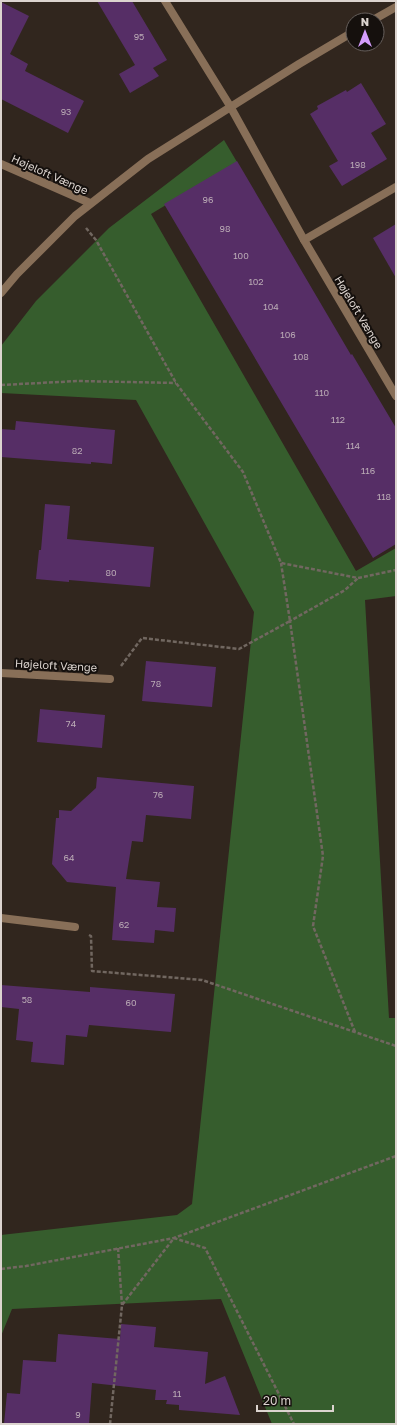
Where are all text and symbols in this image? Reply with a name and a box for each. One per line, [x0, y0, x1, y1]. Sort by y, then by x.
north arrow [345, 12, 385, 52]
text: N [361, 15, 369, 28]
house number: 95 [134, 31, 144, 42]
house number: 93 [61, 106, 71, 117]
street label: Højeloft Vænge [10, 151, 90, 197]
house number: 198 [350, 159, 366, 170]
house number: 96 [203, 194, 213, 205]
house number: 98 [220, 223, 230, 234]
house number: 100 [233, 250, 249, 261]
street label: Højeloft Vænge [332, 273, 386, 351]
house number: 102 [248, 276, 264, 287]
house number: 104 [263, 301, 279, 312]
house number: 106 [280, 329, 296, 340]
house number: 108 [293, 351, 309, 362]
house number: 110 [315, 387, 330, 398]
house number: 112 [331, 414, 345, 425]
house number: 114 [346, 440, 361, 451]
house number: 82 [72, 445, 82, 456]
house number: 116 [361, 465, 375, 476]
house number: 118 [377, 491, 391, 502]
house number: 80 [105, 567, 117, 578]
street label: Højeloft Vænge [15, 656, 97, 674]
house number: 78 [151, 678, 161, 689]
house number: 74 [66, 718, 77, 729]
house number: 76 [153, 789, 163, 800]
house number: 64 [64, 852, 75, 863]
house number: 62 [119, 919, 129, 930]
house number: 58 [22, 994, 32, 1005]
house number: 60 [125, 997, 137, 1008]
scale bar [257, 1387, 333, 1413]
house number: 11 [173, 1388, 182, 1399]
text: 20 m [263, 1393, 291, 1408]
house number: 9 [75, 1409, 81, 1420]

